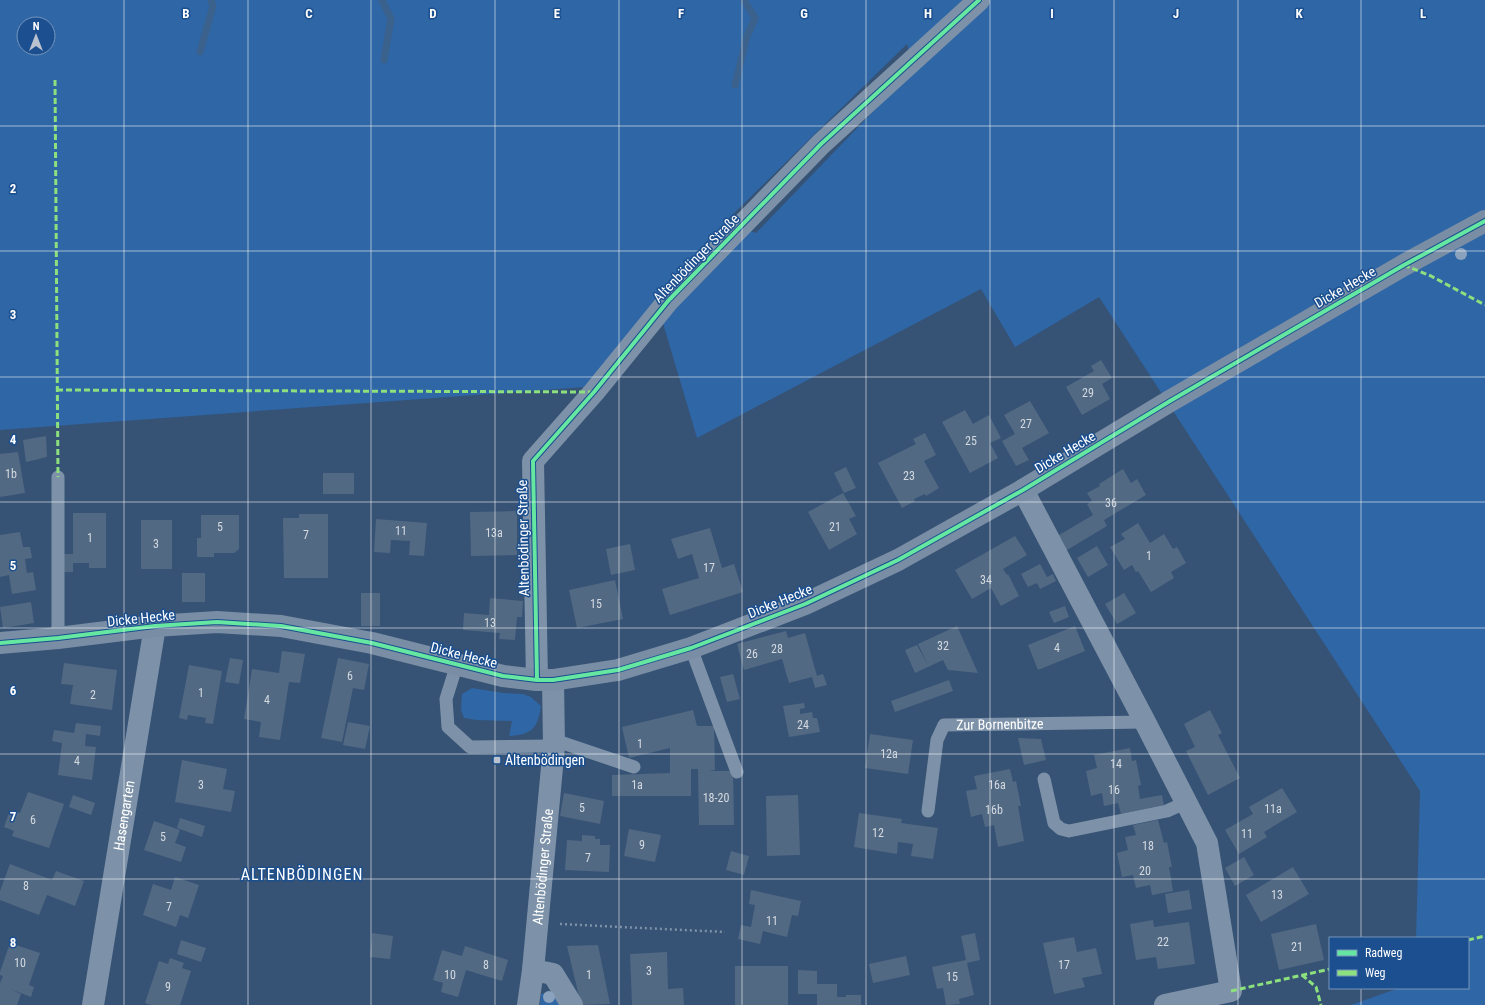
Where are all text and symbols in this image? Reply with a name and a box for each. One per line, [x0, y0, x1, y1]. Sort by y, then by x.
text: B [182, 6, 190, 21]
text: C [305, 6, 313, 21]
text: D [429, 6, 437, 21]
text: E [554, 6, 561, 21]
text: F [678, 6, 684, 21]
text: G [800, 6, 808, 21]
text: H [924, 6, 932, 21]
text: I [1050, 6, 1054, 21]
text: J [1173, 6, 1179, 21]
text: K [1295, 6, 1303, 21]
text: L [1420, 6, 1426, 21]
north arrow [16, 16, 56, 56]
text: N [33, 20, 40, 33]
text: 2 [10, 181, 17, 196]
street label: Altenbödinger Straße [650, 210, 743, 305]
street label: Dicke Hecke [1312, 263, 1379, 311]
text: 3 [10, 307, 16, 322]
house number: 29 [1082, 386, 1094, 400]
house number: 27 [1020, 417, 1032, 431]
street label: Dicke Hecke [1032, 427, 1099, 476]
text: 4 [10, 432, 17, 447]
house number: 25 [965, 434, 977, 448]
house number: 1b [5, 467, 17, 481]
house number: 23 [903, 469, 915, 483]
street label: Altenbödinger Straße [514, 479, 532, 596]
house number: 36 [1105, 496, 1117, 510]
house number: 5 [217, 520, 223, 534]
house number: 21 [829, 520, 841, 534]
house number: 11 [395, 524, 407, 538]
house number: 13a [485, 526, 503, 540]
house number: 7 [303, 528, 309, 542]
house number: 1 [87, 531, 93, 545]
house number: 3 [153, 537, 159, 551]
house number: 1 [1146, 549, 1152, 563]
text: 5 [10, 558, 17, 573]
house number: 17 [703, 561, 715, 575]
house number: 34 [980, 573, 992, 587]
street label: Dicke Hecke [745, 581, 815, 621]
house number: 15 [590, 597, 602, 611]
street label: Dicke Hecke [106, 606, 176, 630]
house number: 13 [484, 616, 496, 630]
street label: Dicke Hecke [429, 639, 499, 671]
house number: 32 [937, 639, 949, 653]
house number: 4 [1054, 641, 1060, 655]
house number: 28 [771, 642, 783, 656]
house number: 26 [746, 647, 758, 661]
house number: 6 [347, 669, 353, 683]
text: 6 [10, 683, 17, 698]
house number: 1 [198, 686, 204, 700]
house number: 2 [90, 688, 96, 702]
house number: 4 [264, 693, 270, 707]
street label: Zur Bornenbitze [956, 716, 1044, 733]
house number: 24 [797, 718, 809, 732]
house number: 1 [637, 737, 643, 751]
house number: 12a [880, 747, 898, 761]
place label: Altenbödingen [505, 752, 585, 768]
house number: 4 [74, 754, 80, 768]
marker: Altenbödingen [492, 755, 502, 765]
house number: 14 [1110, 757, 1122, 771]
house number: 3 [198, 778, 204, 792]
house number: 1a [631, 778, 643, 792]
house number: 16a [988, 778, 1006, 792]
street label: Hasengarten [110, 779, 138, 852]
house number: 16 [1108, 783, 1120, 797]
house number: 18-20 [703, 791, 729, 805]
house number: 5 [579, 801, 585, 815]
house number: 11a [1264, 802, 1282, 816]
house number: 16b [985, 803, 1003, 817]
street label: Altenbödinger Straße [529, 808, 556, 926]
text: 7 [10, 809, 17, 824]
house number: 6 [30, 813, 36, 827]
house number: 12 [872, 826, 884, 840]
house number: 11 [1241, 827, 1253, 841]
house number: 5 [160, 830, 166, 844]
house number: 9 [639, 838, 645, 852]
house number: 18 [1142, 839, 1154, 853]
house number: 7 [585, 851, 591, 865]
house number: 20 [1139, 864, 1151, 878]
district label: ALTENBÖDINGEN [241, 865, 363, 884]
house number: 8 [23, 879, 29, 893]
house number: 13 [1271, 888, 1283, 902]
house number: 7 [166, 900, 172, 914]
house number: 11 [766, 914, 778, 928]
text: 8 [10, 935, 16, 950]
house number: 22 [1157, 935, 1169, 949]
legend [1329, 937, 1469, 989]
house number: 21 [1291, 940, 1303, 954]
text: Radweg [1365, 946, 1402, 960]
house number: 10 [14, 956, 26, 970]
house number: 8 [483, 958, 489, 972]
house number: 17 [1058, 958, 1070, 972]
house number: 3 [646, 964, 652, 978]
text: Weg [1365, 966, 1386, 980]
house number: 10 [444, 968, 456, 982]
house number: 1 [586, 968, 592, 982]
house number: 15 [946, 970, 958, 984]
house number: 9 [165, 980, 171, 994]

